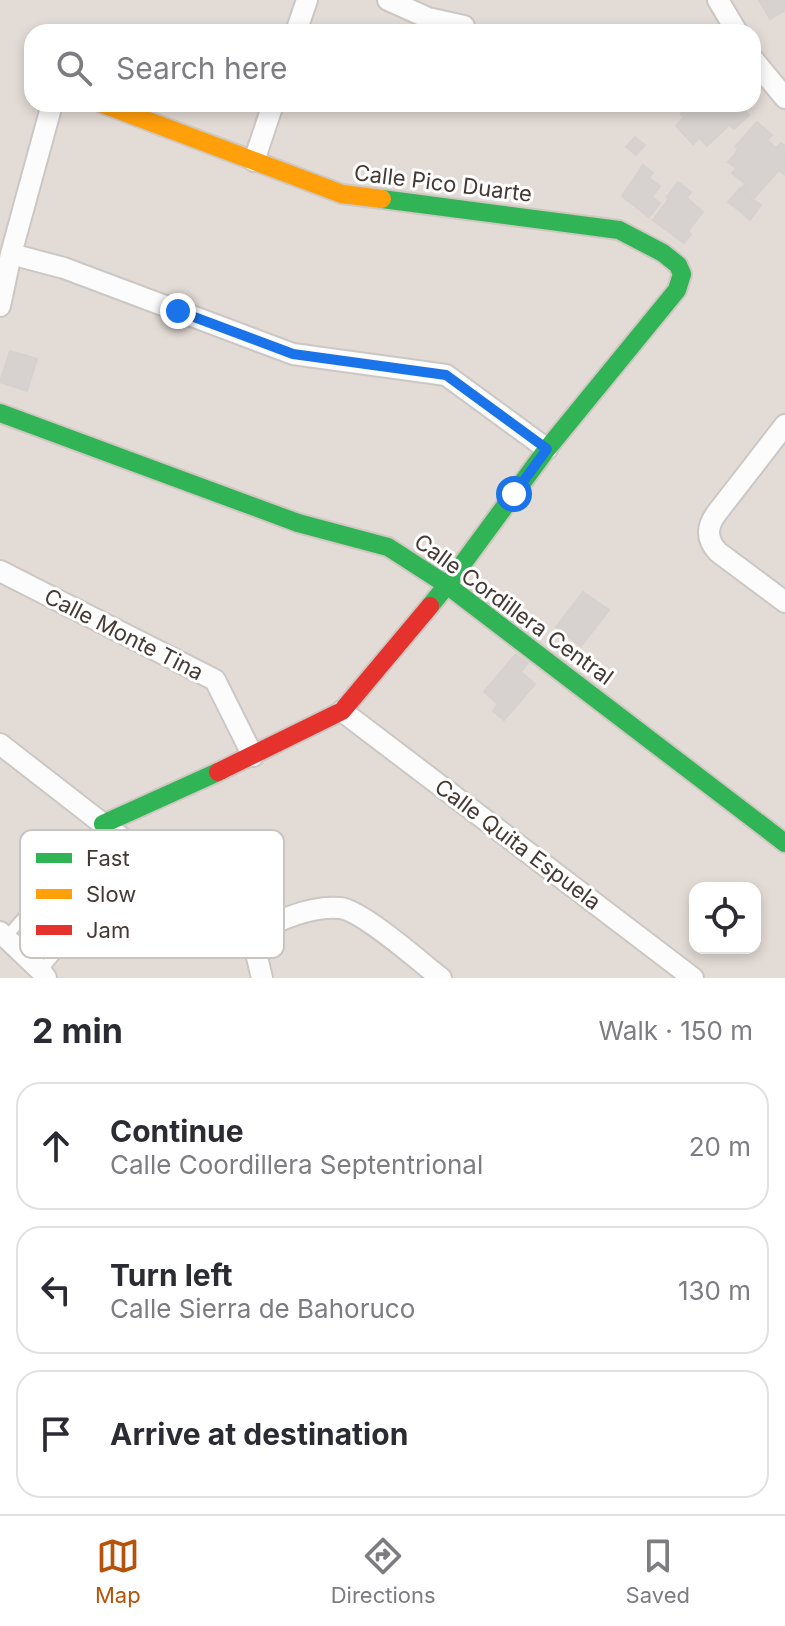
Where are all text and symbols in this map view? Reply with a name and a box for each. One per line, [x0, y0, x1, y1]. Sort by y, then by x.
search box [24, 24, 761, 112]
icon: search [52, 46, 96, 90]
text: Search here [116, 50, 288, 86]
street label: Calle Pico Duarte [353, 159, 533, 207]
route end [160, 293, 196, 329]
route start [496, 476, 532, 512]
street label: Calle Cordillera Central [410, 528, 618, 690]
street label: Calle Monte Tina [40, 583, 208, 685]
street label: Calle Quita Espuela [430, 773, 606, 915]
legend [20, 830, 284, 958]
text: Fast [86, 845, 130, 871]
text: Slow [86, 881, 136, 907]
map controls [689, 882, 761, 954]
button: locate [689, 882, 761, 954]
text: Jam [86, 917, 130, 943]
text: 2 min [32, 1010, 123, 1051]
text: Walk · 150 m [599, 1015, 753, 1046]
text: Continue [110, 1113, 244, 1149]
icon: ahead [34, 1124, 78, 1168]
text: 20 m [689, 1131, 751, 1162]
text: Calle Coordillera Septentrional [110, 1149, 483, 1180]
text: Turn left [110, 1257, 232, 1293]
icon: left [34, 1268, 78, 1312]
text: 130 m [678, 1275, 751, 1306]
text: Calle Sierra de Bahoruco [110, 1293, 415, 1324]
icon: arrive [34, 1412, 78, 1456]
text: Arrive at destination [110, 1416, 408, 1452]
tab: Map [95, 1534, 141, 1608]
tab: Directions [331, 1534, 436, 1608]
tab: Saved [626, 1534, 690, 1608]

